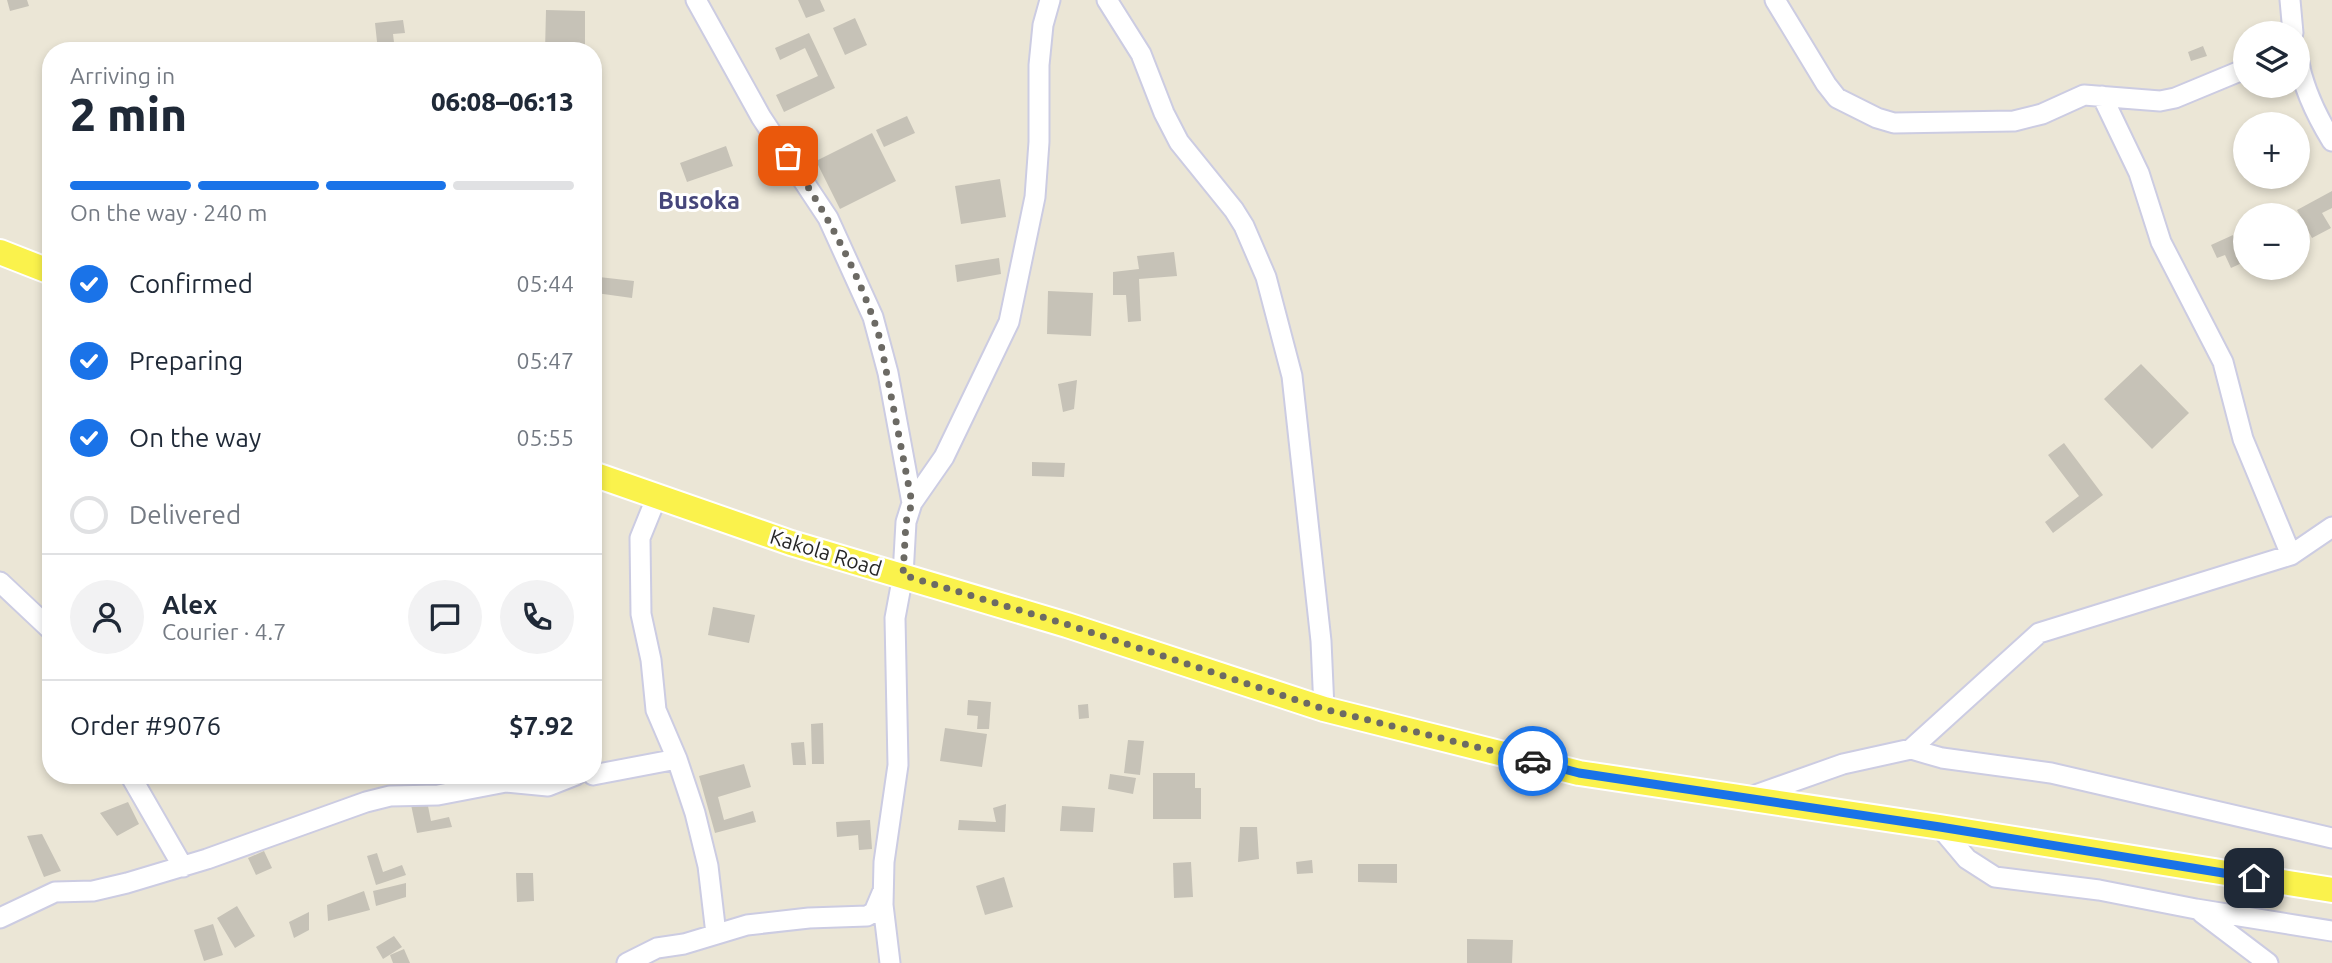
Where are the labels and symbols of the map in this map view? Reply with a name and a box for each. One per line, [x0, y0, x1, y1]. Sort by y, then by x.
pin [758, 126, 818, 186]
district label: Busoka [658, 187, 740, 214]
street label: Kakola Road [767, 524, 885, 580]
courier [1498, 726, 1568, 796]
pin [2224, 848, 2284, 908]

